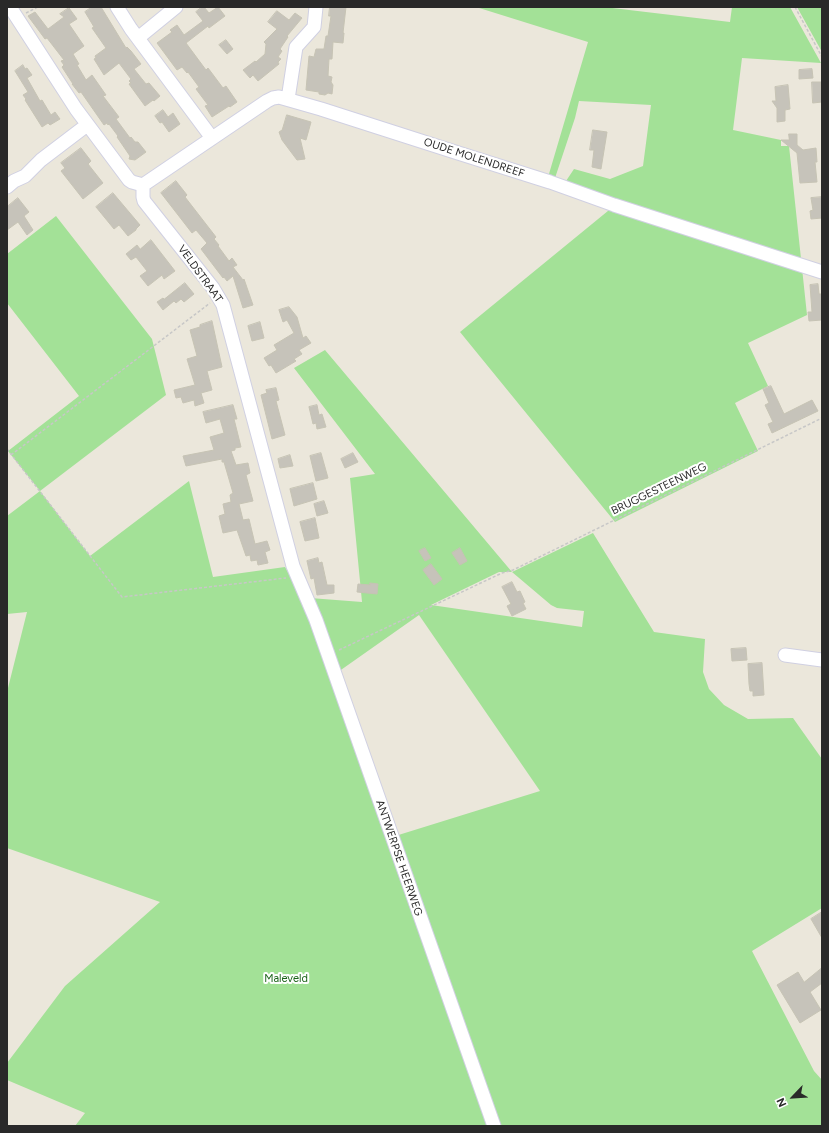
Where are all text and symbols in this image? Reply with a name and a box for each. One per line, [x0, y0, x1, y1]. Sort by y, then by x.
street label: OUDE MOLENDREEF [422, 135, 526, 181]
street label: VELDSTRAAT [175, 243, 225, 305]
street label: BRUGGESTEENWEG [609, 460, 709, 518]
street label: ANTWERPSE HEERWEG [373, 798, 425, 918]
park label: Maleveld [264, 972, 308, 986]
north arrow [773, 1077, 813, 1117]
text: N [774, 1096, 789, 1109]

